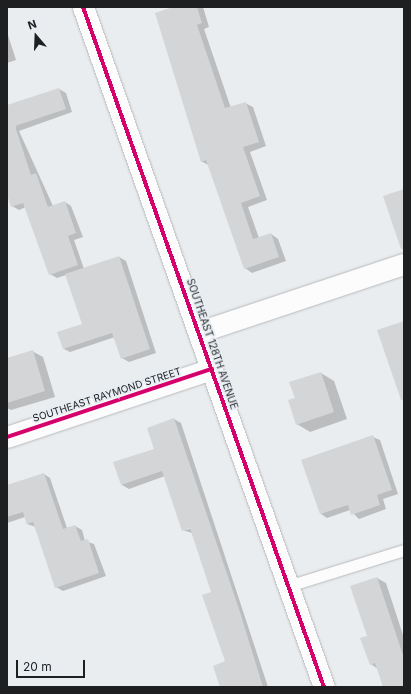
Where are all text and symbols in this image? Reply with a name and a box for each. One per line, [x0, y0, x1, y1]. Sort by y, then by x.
north arrow [16, 16, 56, 56]
text: N [26, 17, 38, 33]
street label: SOUTHEAST 128TH AVENUE [184, 277, 240, 411]
street label: SOUTHEAST RAYMOND STREET [31, 365, 183, 425]
scale bar [18, 652, 87, 678]
text: 20 m [23, 659, 52, 674]

